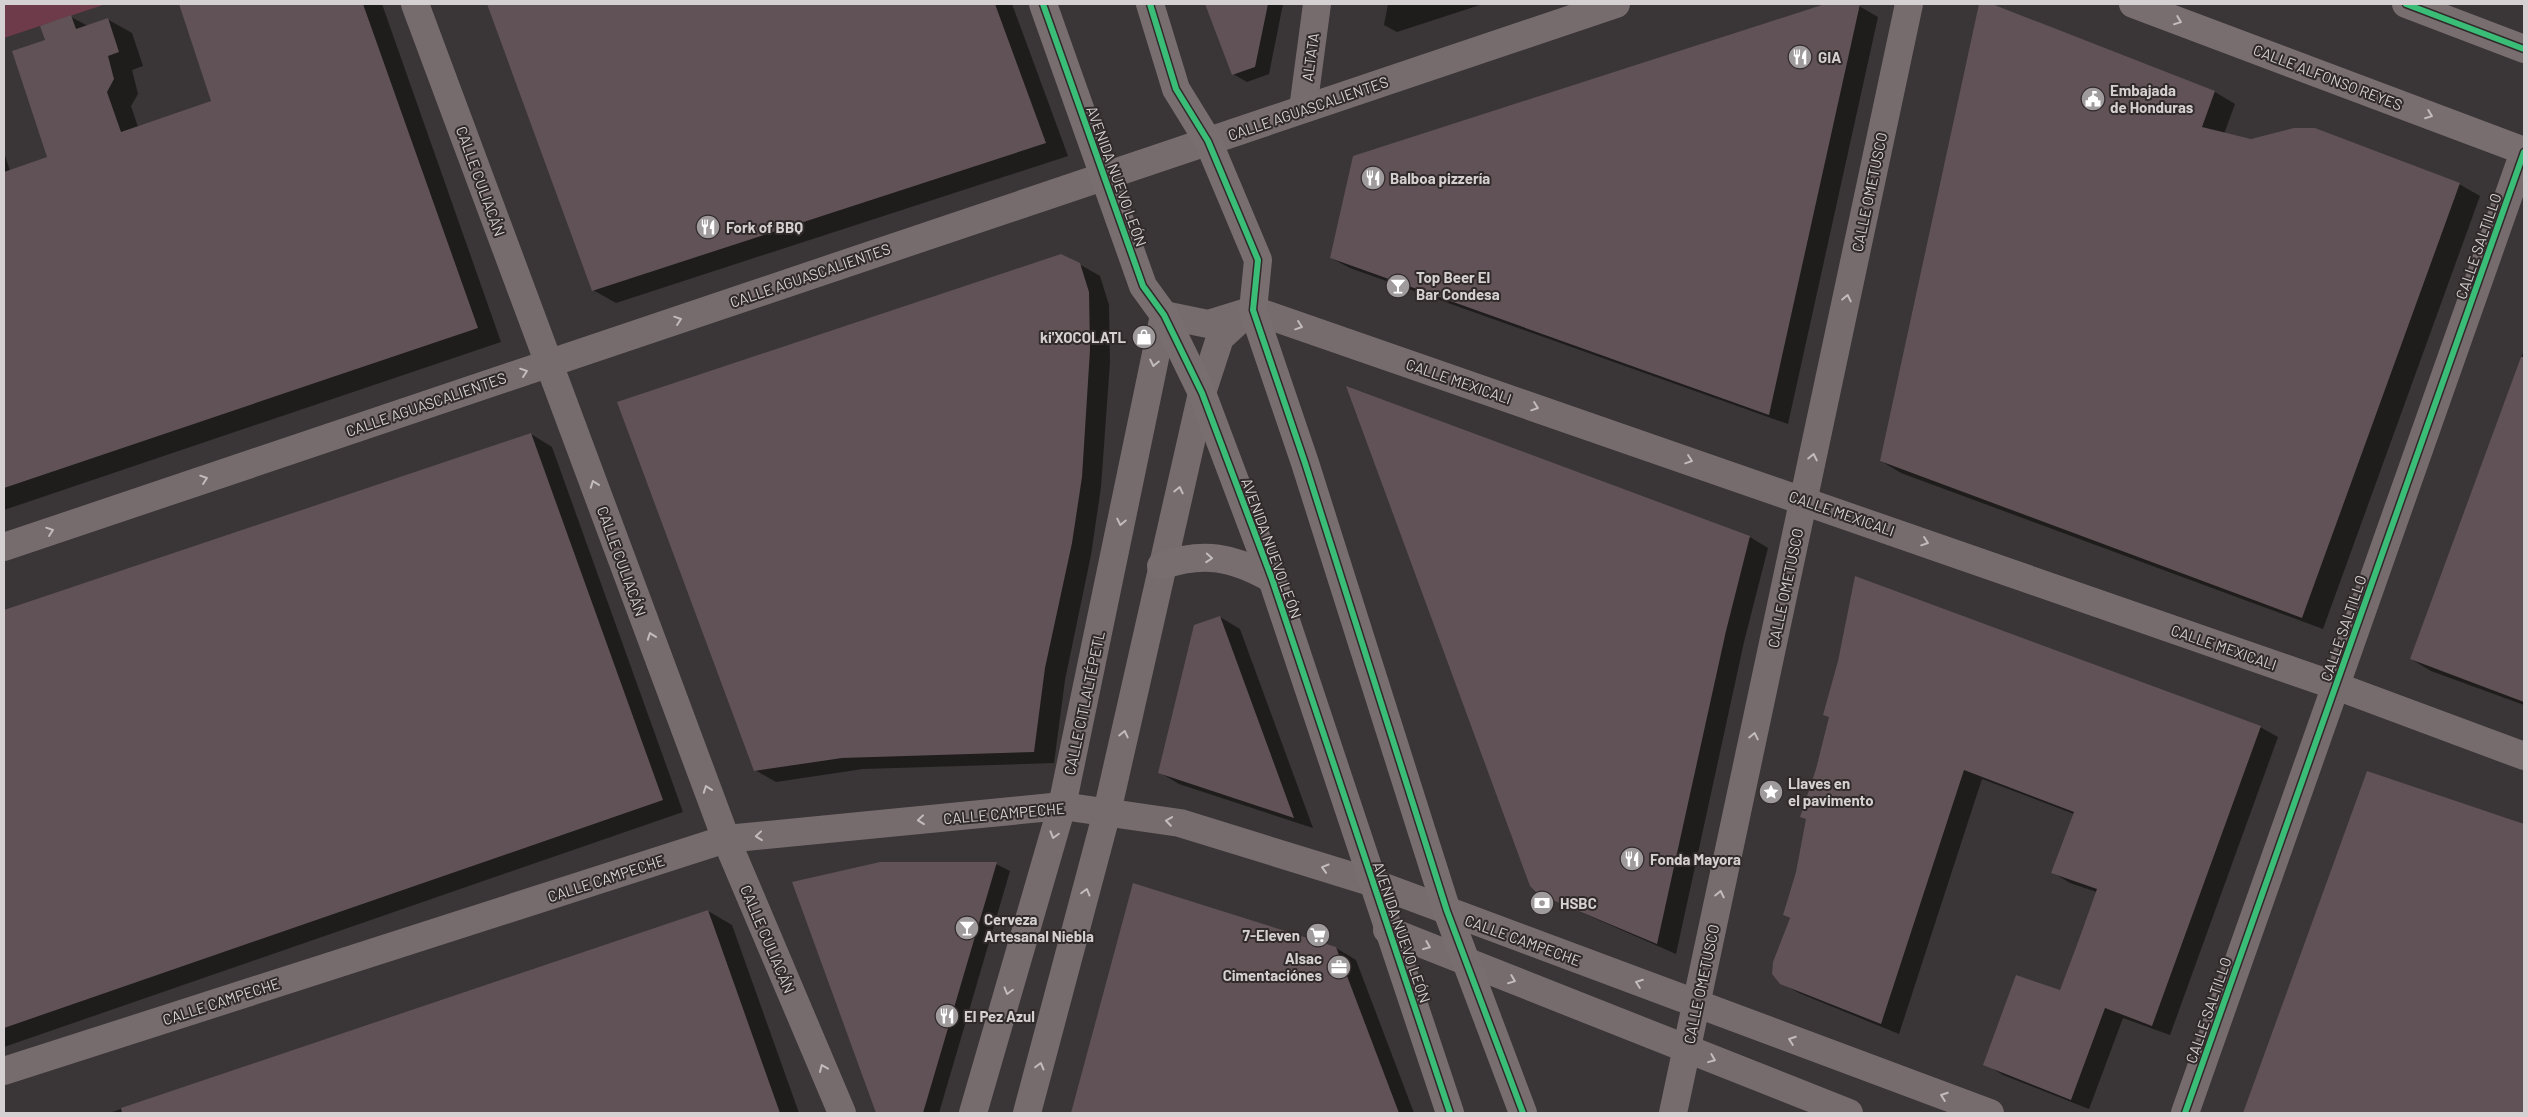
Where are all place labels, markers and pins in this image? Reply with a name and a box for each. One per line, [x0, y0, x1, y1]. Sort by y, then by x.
restaurant icon: GIA [1787, 44, 1813, 70]
place label: GIA [1818, 48, 1841, 66]
place label: Embajada de Honduras [2110, 81, 2194, 116]
public building icon: Embajada de Honduras [2080, 86, 2106, 112]
restaurant icon: Balboa pizzería [1360, 165, 1386, 191]
place label: Balboa pizzería [1390, 169, 1490, 187]
restaurant icon: Fork of BBQ [695, 214, 721, 240]
place label: Fork of BBQ [726, 218, 803, 236]
place label: Top Beer El Bar Condesa [1416, 268, 1500, 303]
bar icon: Top Beer El Bar Condesa [1385, 273, 1411, 299]
shop icon: ki'XOCOLATL [1131, 324, 1157, 350]
place label: ki'XOCOLATL [1040, 328, 1126, 346]
place label: Llaves en el pavimento [1788, 774, 1874, 809]
place icon: Llaves en el pavimento [1758, 779, 1784, 805]
restaurant icon: Fonda Mayora [1619, 846, 1645, 872]
place label: Fonda Mayora [1650, 850, 1741, 868]
bank icon: HSBC [1529, 890, 1555, 916]
place label: HSBC [1560, 894, 1597, 912]
place label: Cerveza Artesanal Niebla [984, 910, 1094, 945]
bar icon: Cerveza Artesanal Niebla [954, 915, 980, 941]
supermarket icon: 7-Eleven [1305, 922, 1331, 948]
place label: 7-Eleven [1243, 926, 1300, 944]
place label: Alsac Cimentaciónes [1223, 949, 1322, 984]
office icon: Alsac Cimentaciónes [1326, 954, 1352, 980]
restaurant icon: El Pez Azul [934, 1003, 960, 1029]
place label: El Pez Azul [964, 1007, 1035, 1025]

